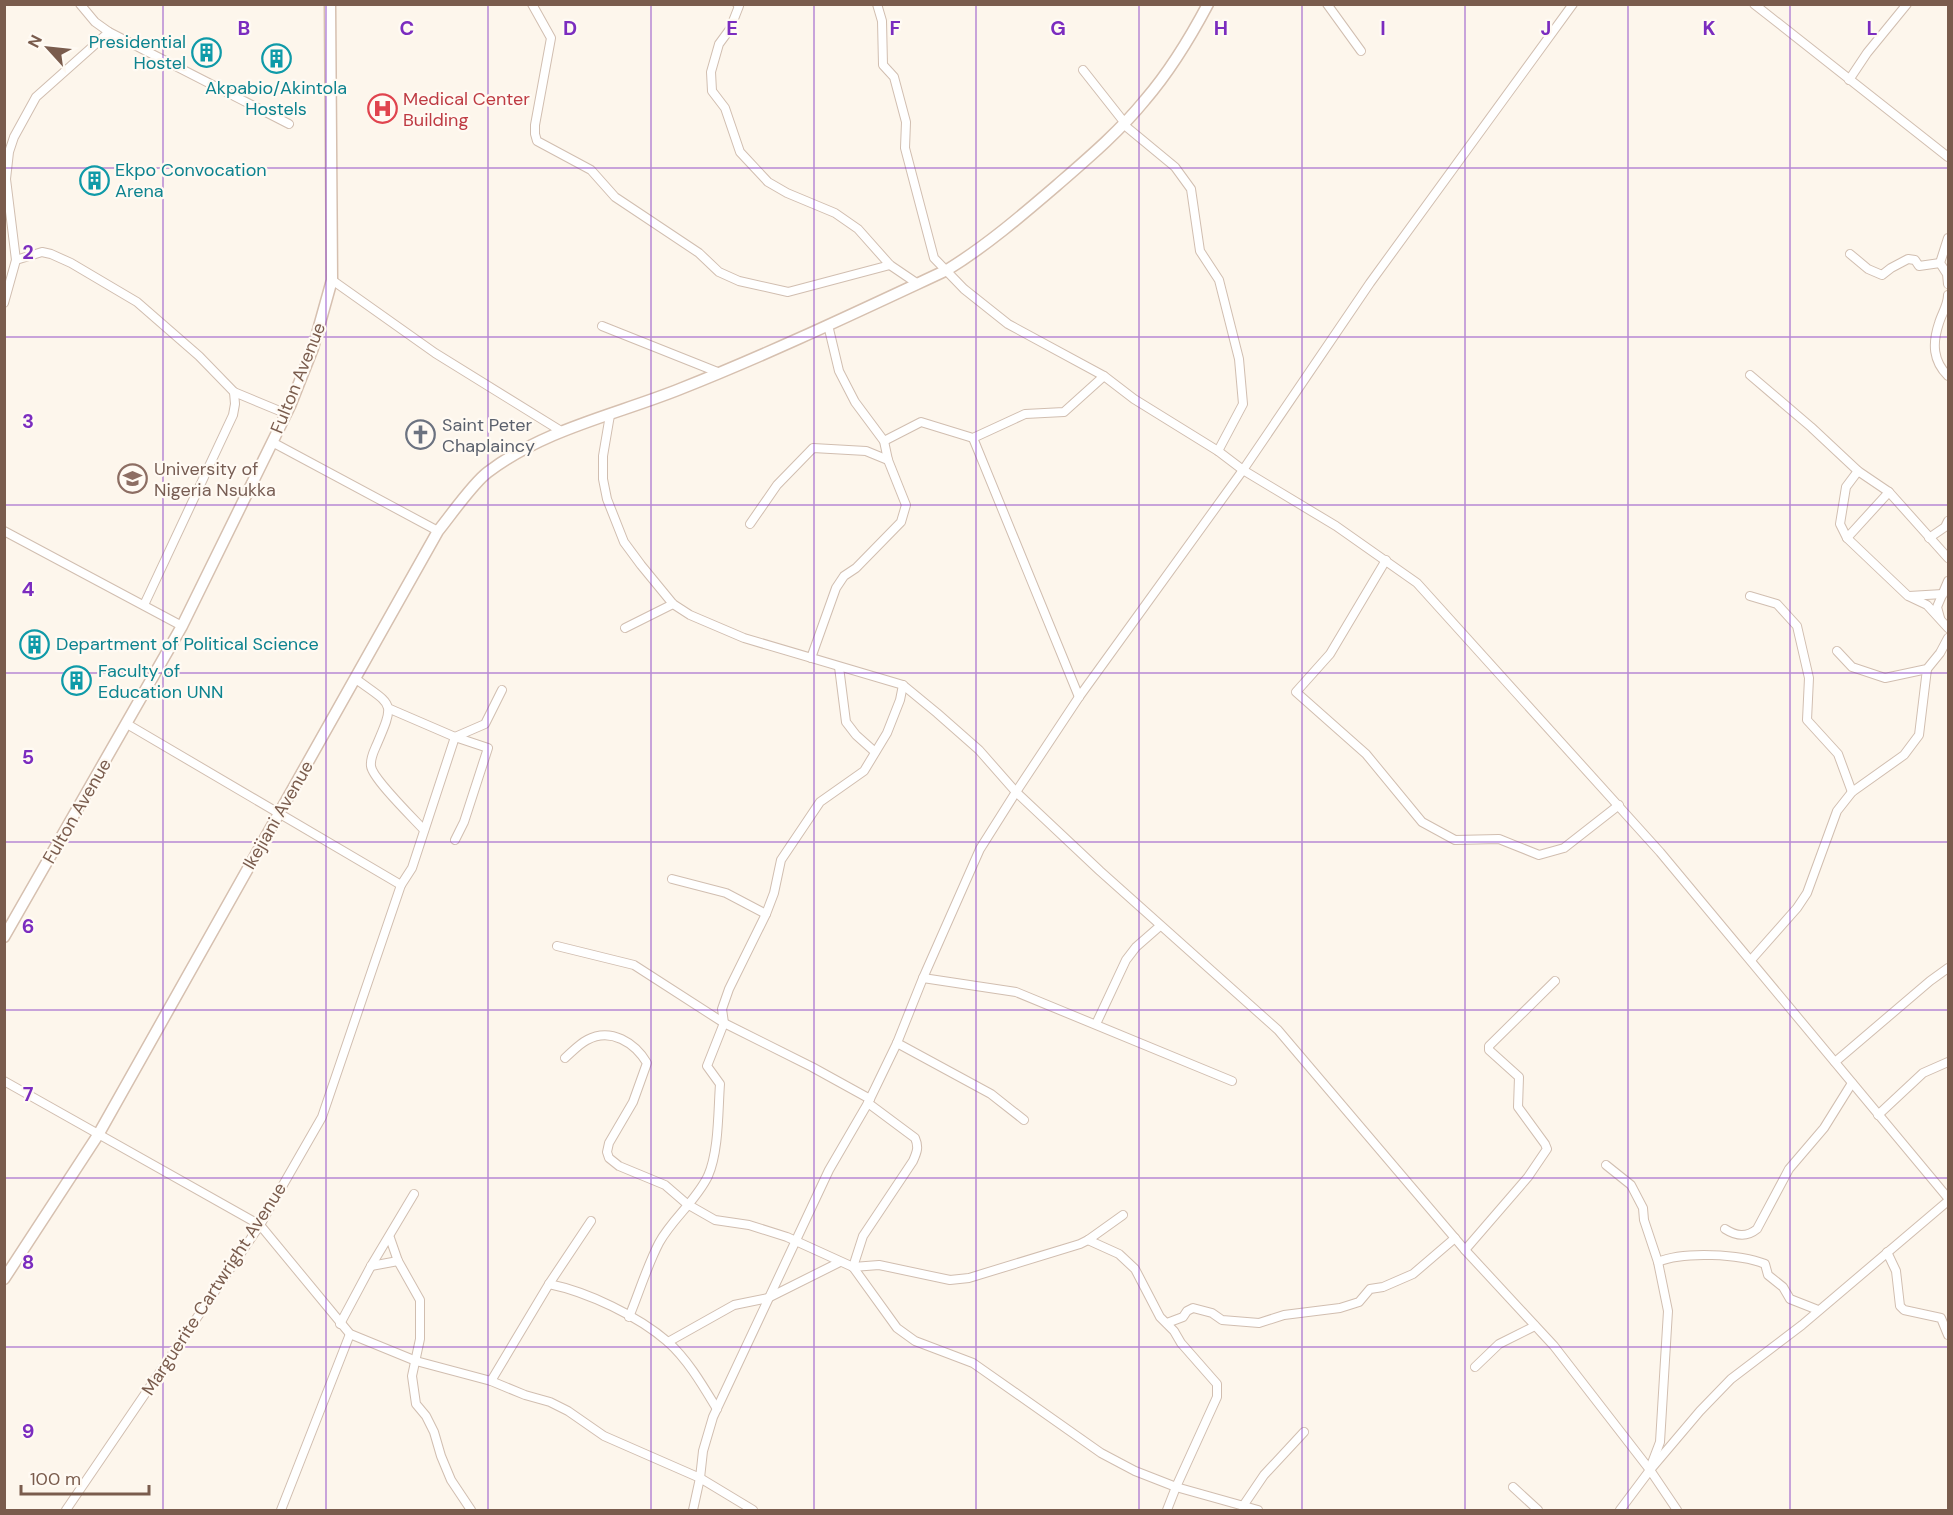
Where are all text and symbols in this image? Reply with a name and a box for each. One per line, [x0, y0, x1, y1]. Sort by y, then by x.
text: B [238, 15, 250, 41]
text: C [400, 15, 414, 41]
text: D [563, 15, 577, 41]
text: E [726, 15, 738, 41]
text: F [889, 15, 901, 41]
text: G [1050, 15, 1066, 41]
text: H [1214, 15, 1228, 41]
text: I [1380, 15, 1386, 41]
text: J [1541, 15, 1551, 41]
text: K [1702, 15, 1716, 41]
text: L [1866, 15, 1878, 41]
north arrow [18, 18, 78, 78]
place label: Presidential Hostel [89, 30, 186, 75]
text: N [23, 31, 47, 51]
building icon: Presidential Hostel [191, 36, 223, 68]
building icon: Akpabio/Akintola Hostels [260, 43, 292, 75]
place label: Akpabio/Akintola Hostels [205, 76, 347, 121]
place label: Medical Center Building [403, 87, 530, 132]
hospital icon: Medical Center Building [366, 93, 398, 125]
place label: Ekpo Convocation Arena [115, 158, 267, 203]
building icon: Ekpo Convocation Arena [78, 164, 110, 196]
text: 2 [22, 239, 34, 265]
street label: Fulton Avenue [265, 319, 331, 437]
text: 3 [22, 408, 34, 434]
place label: Saint Peter Chaplaincy [442, 413, 535, 458]
church icon: Saint Peter Chaplaincy [405, 419, 437, 451]
place label: University of Nigeria Nsukka [154, 457, 276, 502]
school or university icon: University of Nigeria Nsukka [117, 463, 149, 495]
text: 4 [22, 576, 35, 602]
building icon: Department of Political Science [19, 628, 51, 660]
place label: Department of Political Science [56, 632, 319, 656]
place label: Faculty of Education UNN [98, 659, 223, 704]
building icon: Faculty of Education UNN [61, 665, 93, 697]
text: 5 [22, 744, 34, 770]
street label: Fulton Avenue [37, 754, 117, 868]
street label: Ikejiani Avenue [237, 756, 319, 874]
text: 6 [22, 913, 34, 939]
text: 7 [23, 1081, 34, 1107]
street label: Marguerite Cartwright Avenue [136, 1178, 292, 1400]
text: 8 [22, 1249, 34, 1275]
text: 9 [22, 1418, 34, 1444]
scale bar [21, 1458, 148, 1496]
text: 100 m [30, 1467, 81, 1491]

